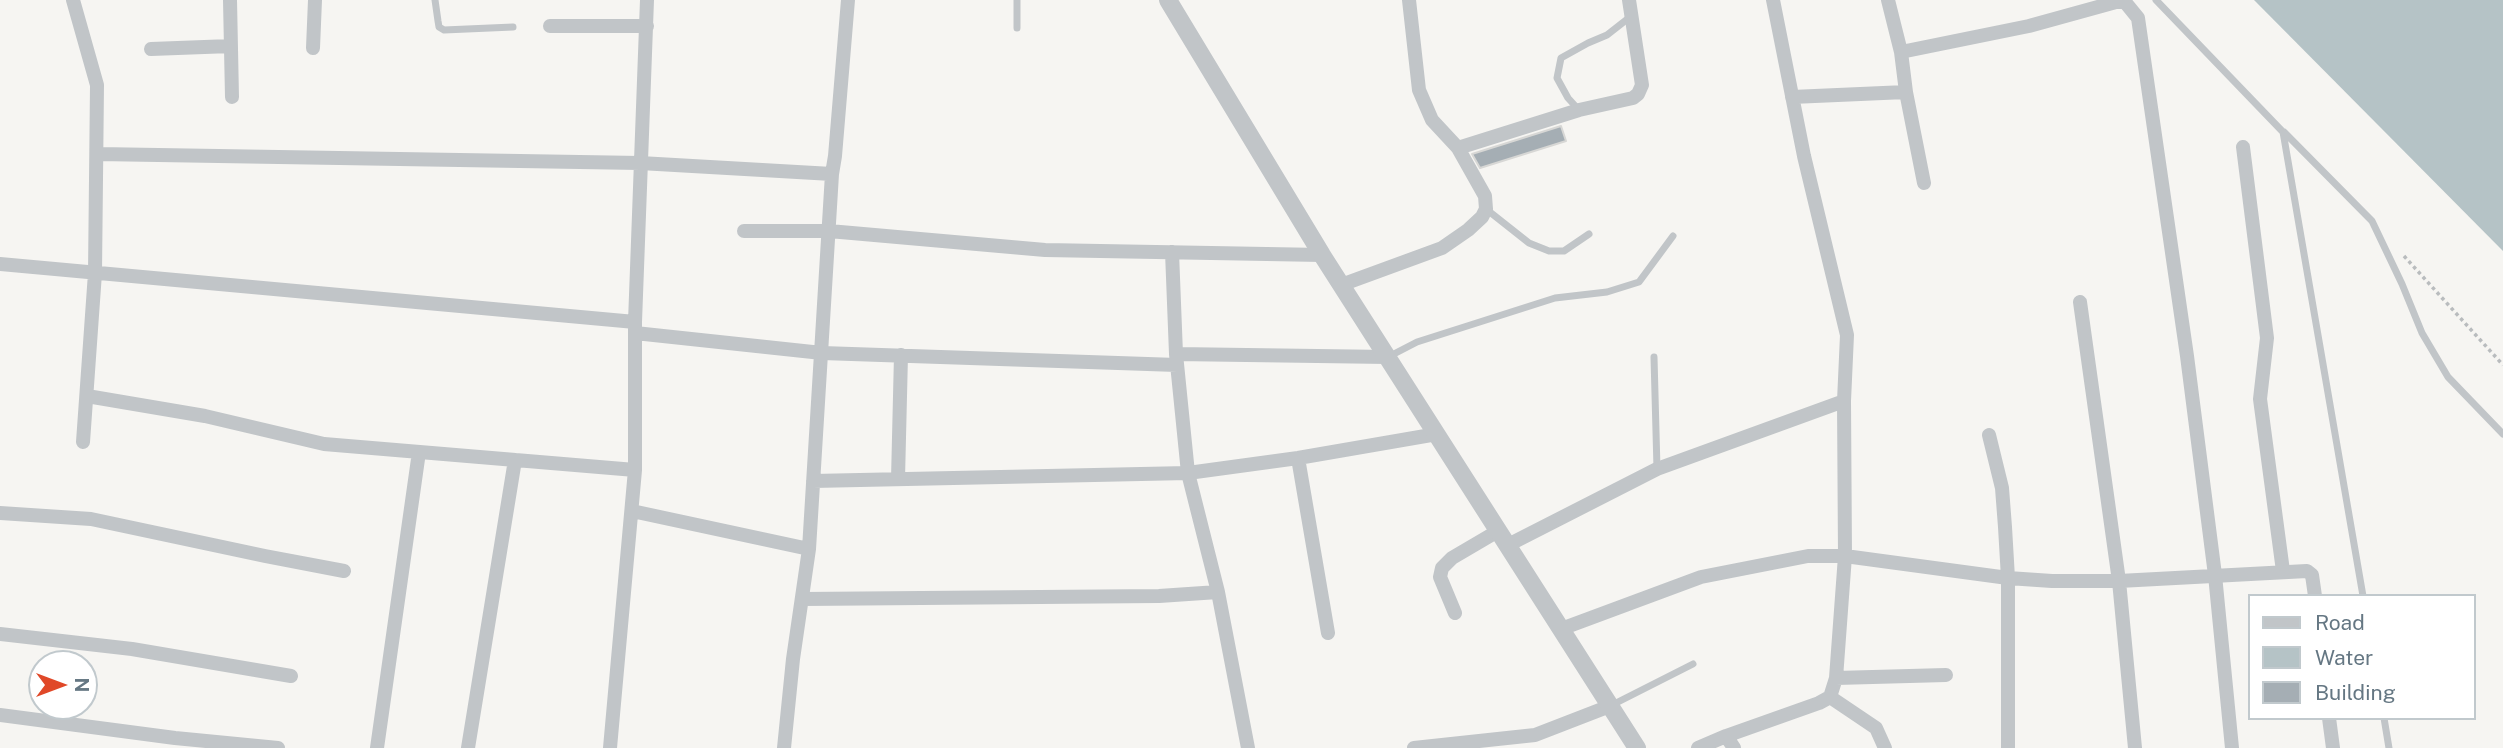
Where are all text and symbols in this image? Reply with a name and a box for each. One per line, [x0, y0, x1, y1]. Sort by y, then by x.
legend [2248, 594, 2475, 720]
text: Road [2315, 610, 2365, 635]
text: Water [2315, 645, 2373, 670]
north arrow [28, 650, 98, 720]
text: N [71, 678, 93, 692]
text: Building [2315, 680, 2396, 705]

